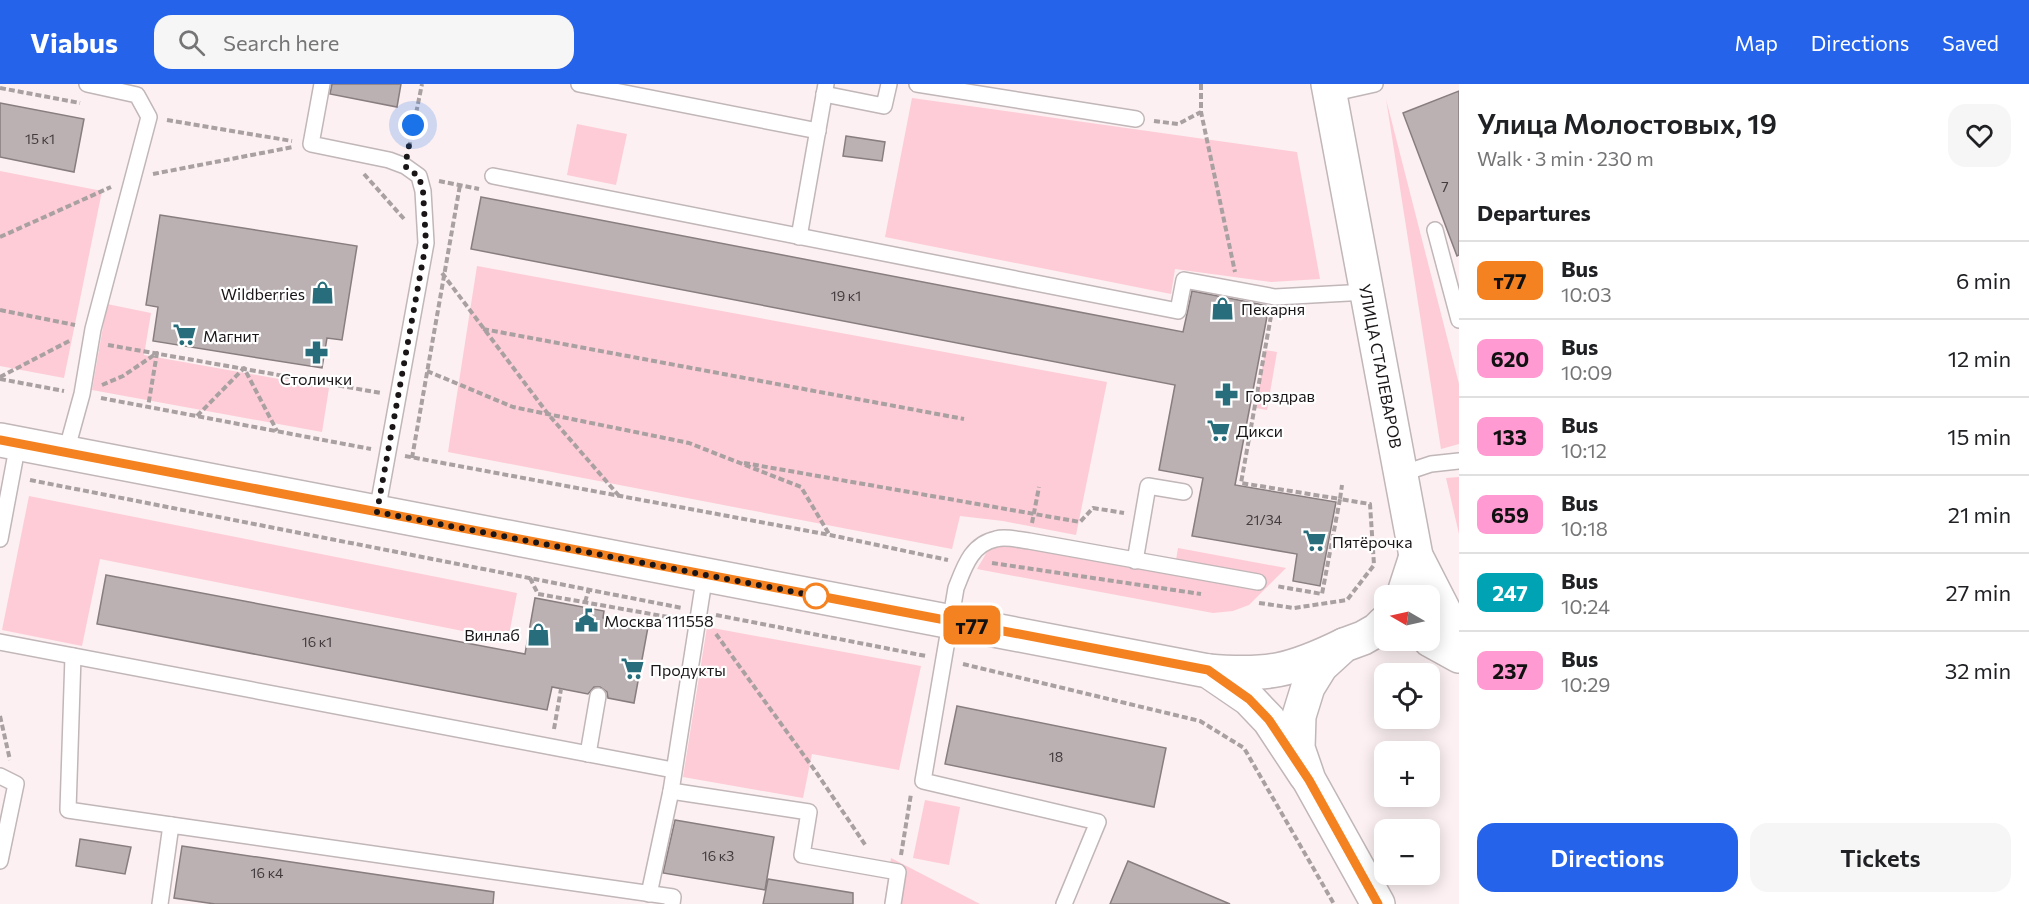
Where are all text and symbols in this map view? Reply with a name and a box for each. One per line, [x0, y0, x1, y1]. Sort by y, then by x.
search box [154, 15, 574, 69]
text: Viabus [30, 25, 118, 59]
icon: search [175, 26, 208, 59]
text: Search here [223, 29, 339, 56]
text: Map [1735, 30, 1778, 55]
text: Directions [1811, 30, 1909, 55]
text: Saved [1942, 30, 1999, 55]
button: heart [1948, 104, 2011, 167]
text: Улица Молостовых, 19 [1477, 106, 1777, 140]
your location [398, 110, 428, 140]
house number: 15 к1 [25, 130, 55, 147]
text: Walk · 3 min · 230 m [1477, 146, 1654, 170]
house number: 7 [1441, 178, 1449, 195]
text: Departures [1477, 199, 1591, 226]
text: Bus [1561, 255, 1598, 282]
text: 6 min [1956, 267, 2011, 294]
text: т77 [1493, 268, 1527, 293]
shop icon: Wildberries [310, 280, 336, 306]
street label: УЛИЦА СТАЛЕВАРОВ [1356, 282, 1406, 450]
text: 10:03 [1561, 282, 1612, 306]
place label: Wildberries [221, 284, 305, 303]
house number: 19 к1 [831, 287, 861, 304]
shop icon: Пекарня [1210, 295, 1236, 321]
place label: Пекарня [1241, 299, 1305, 318]
supermarket icon: Магнит [172, 322, 198, 348]
place label: Магнит [203, 326, 260, 345]
text: Bus [1561, 333, 1598, 360]
pharmacy icon: Столички [303, 340, 329, 366]
text: 12 min [1948, 345, 2011, 372]
text: 620 [1491, 346, 1529, 371]
text: 10:09 [1561, 360, 1613, 384]
place label: Столички [280, 369, 352, 388]
pharmacy icon: Горздрав [1214, 382, 1240, 408]
place label: Горздрав [1245, 386, 1315, 405]
text: Bus [1561, 411, 1598, 438]
supermarket icon: Дикси [1205, 417, 1231, 443]
place label: Дикси [1236, 421, 1283, 440]
text: 15 min [1947, 423, 2011, 450]
text: 133 [1493, 424, 1527, 449]
text: 10:12 [1561, 438, 1607, 462]
text: Bus [1561, 489, 1598, 516]
text: 21 min [1948, 501, 2011, 528]
text: 659 [1491, 502, 1529, 527]
house number: 21/34 [1246, 511, 1283, 528]
text: 10:18 [1561, 516, 1608, 540]
supermarket icon: Пятёрочка [1301, 528, 1327, 554]
place label: Пятёрочка [1332, 532, 1412, 551]
text: Bus [1561, 567, 1598, 594]
text: 27 min [1946, 579, 2011, 606]
text: 247 [1492, 580, 1528, 605]
unlabelled marker [803, 583, 829, 609]
north arrow [1374, 585, 1440, 651]
map controls [1374, 585, 1440, 885]
text: 10:24 [1561, 594, 1610, 618]
line badge: т77 [938, 606, 1006, 644]
public building icon: Москва 111558 [573, 607, 599, 633]
place label: Москва 111558 [604, 611, 714, 630]
text: т77 [955, 613, 989, 638]
shop icon: Винлаб [525, 621, 551, 647]
place label: Винлаб [464, 625, 520, 644]
house number: 16 к1 [302, 633, 332, 650]
text: Bus [1561, 645, 1598, 672]
supermarket icon: Продукты [619, 656, 645, 682]
text: 32 min [1945, 657, 2011, 684]
text: 237 [1492, 658, 1528, 683]
place label: Продукты [650, 660, 726, 679]
button: locate [1374, 663, 1440, 729]
text: 10:29 [1561, 672, 1611, 696]
button: + [1374, 741, 1440, 807]
house number: 18 [1049, 748, 1063, 765]
button: − [1374, 819, 1440, 885]
button: Directions [1477, 823, 1738, 892]
button: Tickets [1750, 823, 2011, 892]
house number: 16 к3 [702, 847, 734, 864]
house number: 16 к4 [251, 864, 284, 881]

